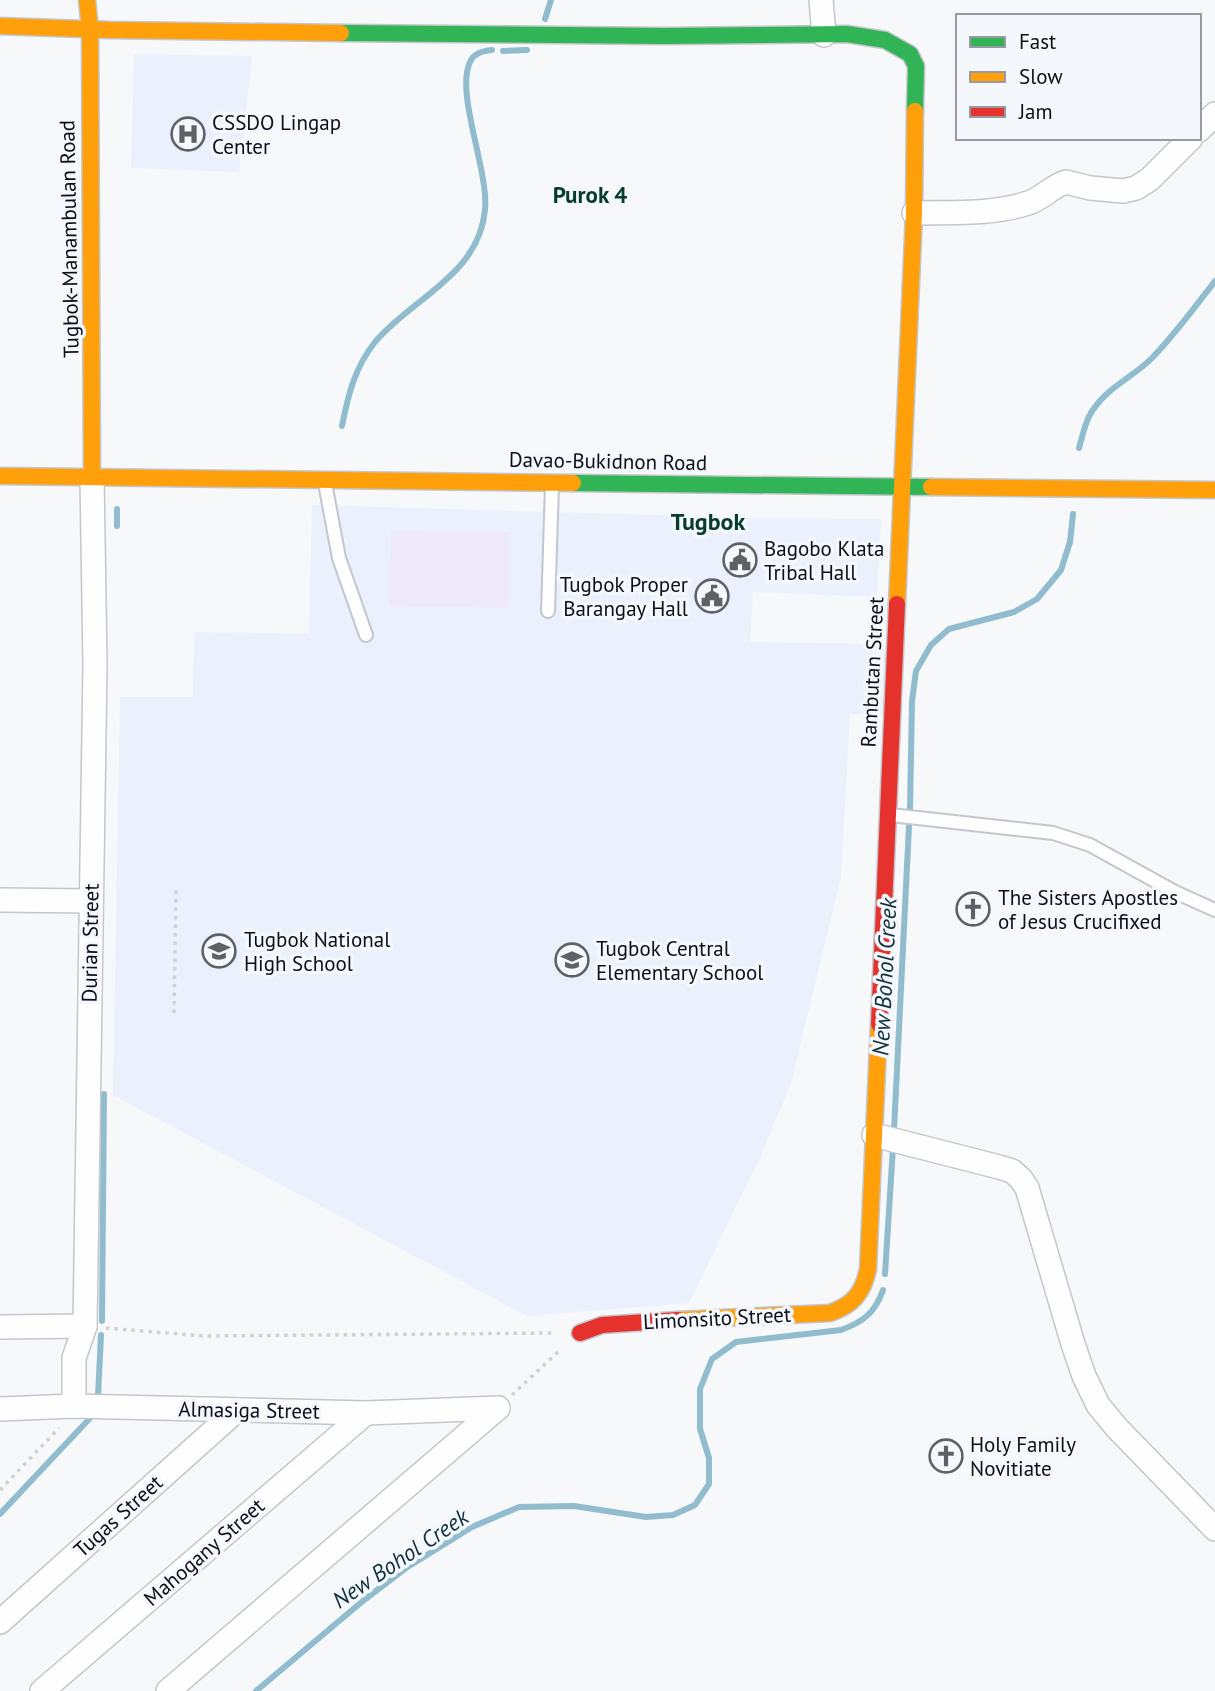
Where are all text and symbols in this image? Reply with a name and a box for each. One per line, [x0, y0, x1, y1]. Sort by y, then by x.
legend [956, 14, 1201, 140]
text: Fast [1019, 28, 1056, 55]
text: Slow [1019, 63, 1063, 90]
text: Jam [1018, 98, 1053, 125]
place label: CSSDO Lingap Center [212, 109, 341, 160]
hospital icon: CSSDO Lingap Center [169, 115, 207, 153]
street label: Tugbok-Manambulan Road [53, 120, 85, 358]
district label: Purok 4 [553, 180, 627, 209]
street label: Davao-Bukidnon Road [509, 446, 707, 476]
district label: Tugbok [671, 506, 745, 537]
place label: Bagobo Klata Tribal Hall [764, 535, 884, 586]
public building icon: Bagobo Klata Tribal Hall [721, 541, 759, 579]
place label: Tugbok Proper Barangay Hall [560, 571, 688, 622]
public building icon: Tugbok Proper Barangay Hall [693, 577, 731, 615]
street label: Rambutan Street [855, 596, 889, 748]
street label: Durian Street [75, 883, 105, 1003]
place label: The Sisters Apostles of Jesus Crucifixed [998, 884, 1178, 935]
church icon: The Sisters Apostles of Jesus Crucifixed [954, 890, 992, 928]
water label: New Bohol Creek [865, 896, 903, 1057]
place label: Tugbok National High School [244, 926, 390, 977]
school or university icon: Tugbok National High School [200, 932, 238, 970]
place label: Tugbok Central Elementary School [596, 935, 763, 986]
school or university icon: Tugbok Central Elementary School [553, 941, 591, 979]
street label: Limonsito Street [642, 1301, 792, 1335]
street label: Almasiga Street [178, 1395, 320, 1425]
place label: Holy Family Novitiate [970, 1431, 1076, 1482]
church icon: Holy Family Novitiate [927, 1437, 965, 1475]
street label: Tugas Street [68, 1469, 168, 1563]
street label: Mahogany Street [138, 1492, 270, 1612]
water label: New Bohol Creek [326, 1501, 475, 1614]

